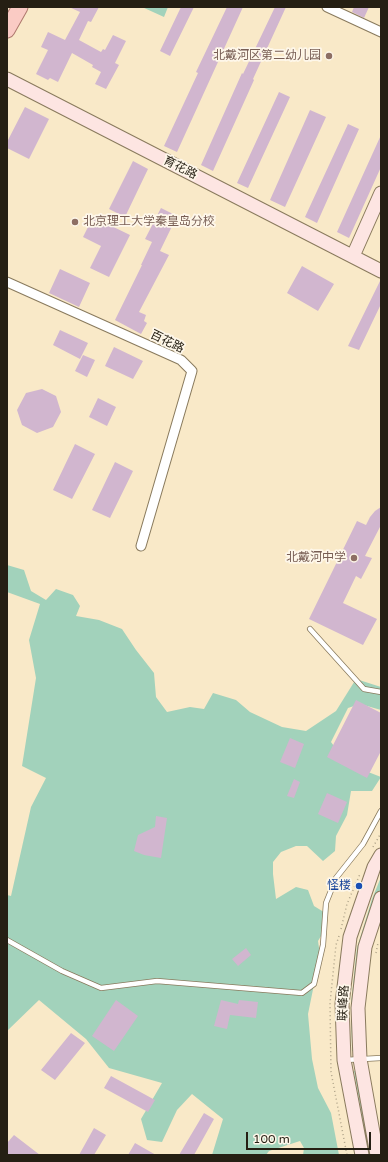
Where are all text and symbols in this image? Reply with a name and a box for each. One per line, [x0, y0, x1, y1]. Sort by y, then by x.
place label: 北戴河区第二幼儿园 [213, 49, 321, 63]
marker: 北戴河区第二幼儿园 [324, 51, 334, 61]
street label: 育花路 [161, 153, 199, 183]
place label: 北京理工大学秦皇岛分校 [83, 215, 215, 229]
marker: 北京理工大学秦皇岛分校 [70, 217, 80, 227]
street label: 百花路 [148, 328, 186, 356]
place label: 北戴河中学 [286, 551, 346, 565]
marker: 北戴河中学 [349, 553, 359, 563]
place label: 怪楼 [327, 879, 351, 893]
marker: 怪楼 [354, 881, 364, 891]
street label: 联峰路 [336, 985, 352, 1021]
scale bar [248, 1124, 373, 1150]
text: 100 m [253, 1132, 290, 1146]

